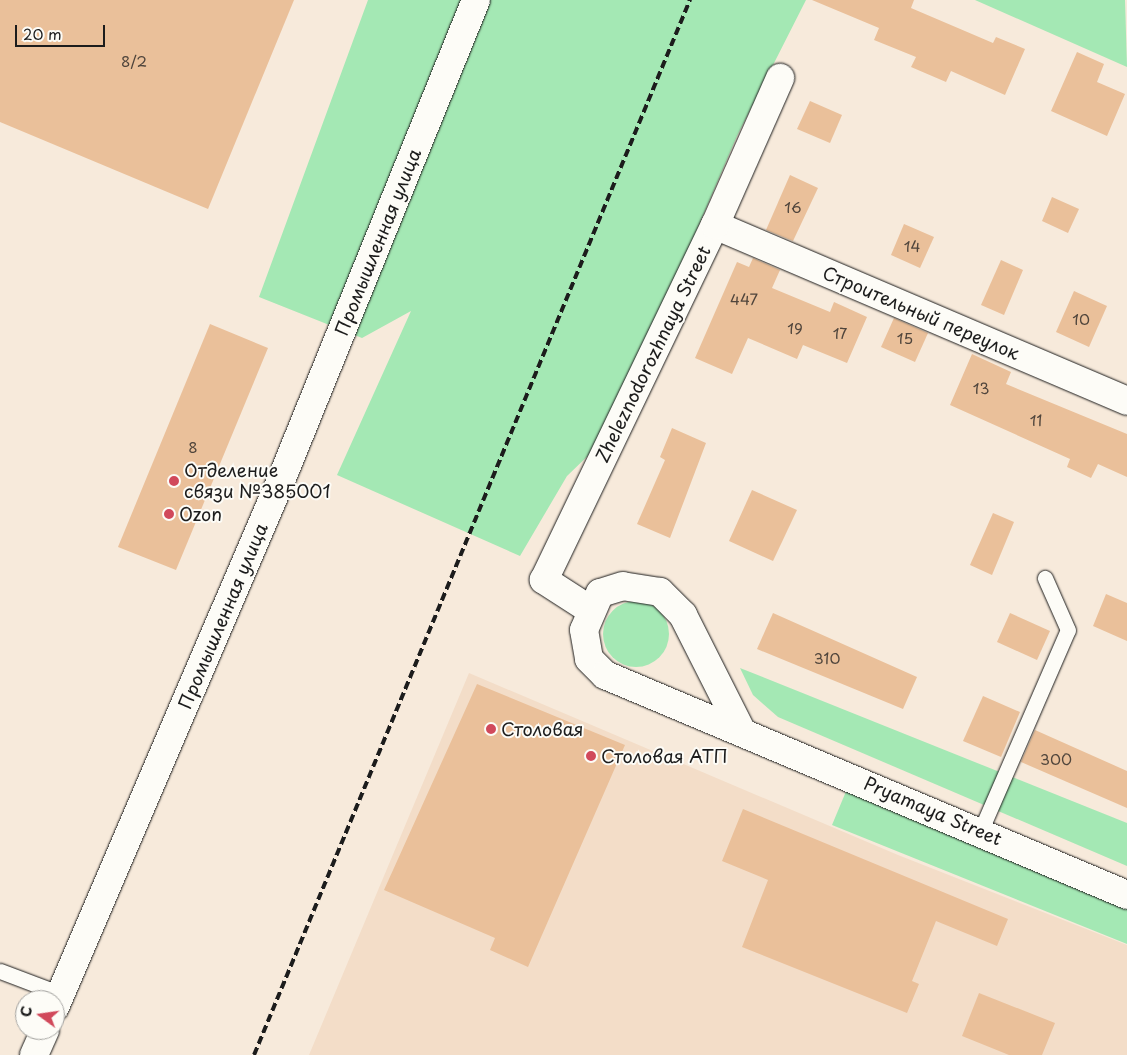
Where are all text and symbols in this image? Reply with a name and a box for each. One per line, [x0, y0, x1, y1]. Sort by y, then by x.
scale bar [18, 15, 108, 47]
text: 20 m [23, 22, 62, 45]
house number: 8/2 [121, 52, 147, 70]
street label: Промышленная улица [330, 145, 426, 339]
house number: 16 [784, 198, 802, 216]
house number: 14 [904, 237, 920, 255]
street label: Zheleznodorozhnaya Street [591, 242, 715, 466]
street label: Строительный переулок [819, 262, 1023, 364]
house number: 447 [730, 290, 758, 308]
house number: 10 [1072, 310, 1090, 328]
house number: 19 [787, 319, 803, 337]
house number: 17 [833, 324, 847, 342]
house number: 15 [897, 329, 913, 347]
house number: 13 [973, 379, 989, 397]
house number: 11 [1030, 411, 1042, 429]
house number: 8 [188, 438, 198, 456]
place label: Отделение связи №385001 [184, 460, 331, 502]
marker: Отделение связи №385001 [168, 475, 180, 487]
place label: Ozon [179, 503, 222, 525]
marker: Ozon [163, 508, 175, 520]
street label: Промышленная улица [174, 519, 272, 713]
house number: 310 [814, 649, 840, 667]
place label: Столовая [501, 718, 584, 740]
marker: Столовая [485, 723, 497, 735]
place label: Столовая АТП [601, 745, 728, 767]
marker: Столовая АТП [585, 750, 597, 762]
house number: 300 [1040, 750, 1072, 768]
street label: Pryamaya Street [861, 772, 1005, 850]
north arrow [15, 990, 65, 1040]
text: С [14, 1004, 37, 1019]

